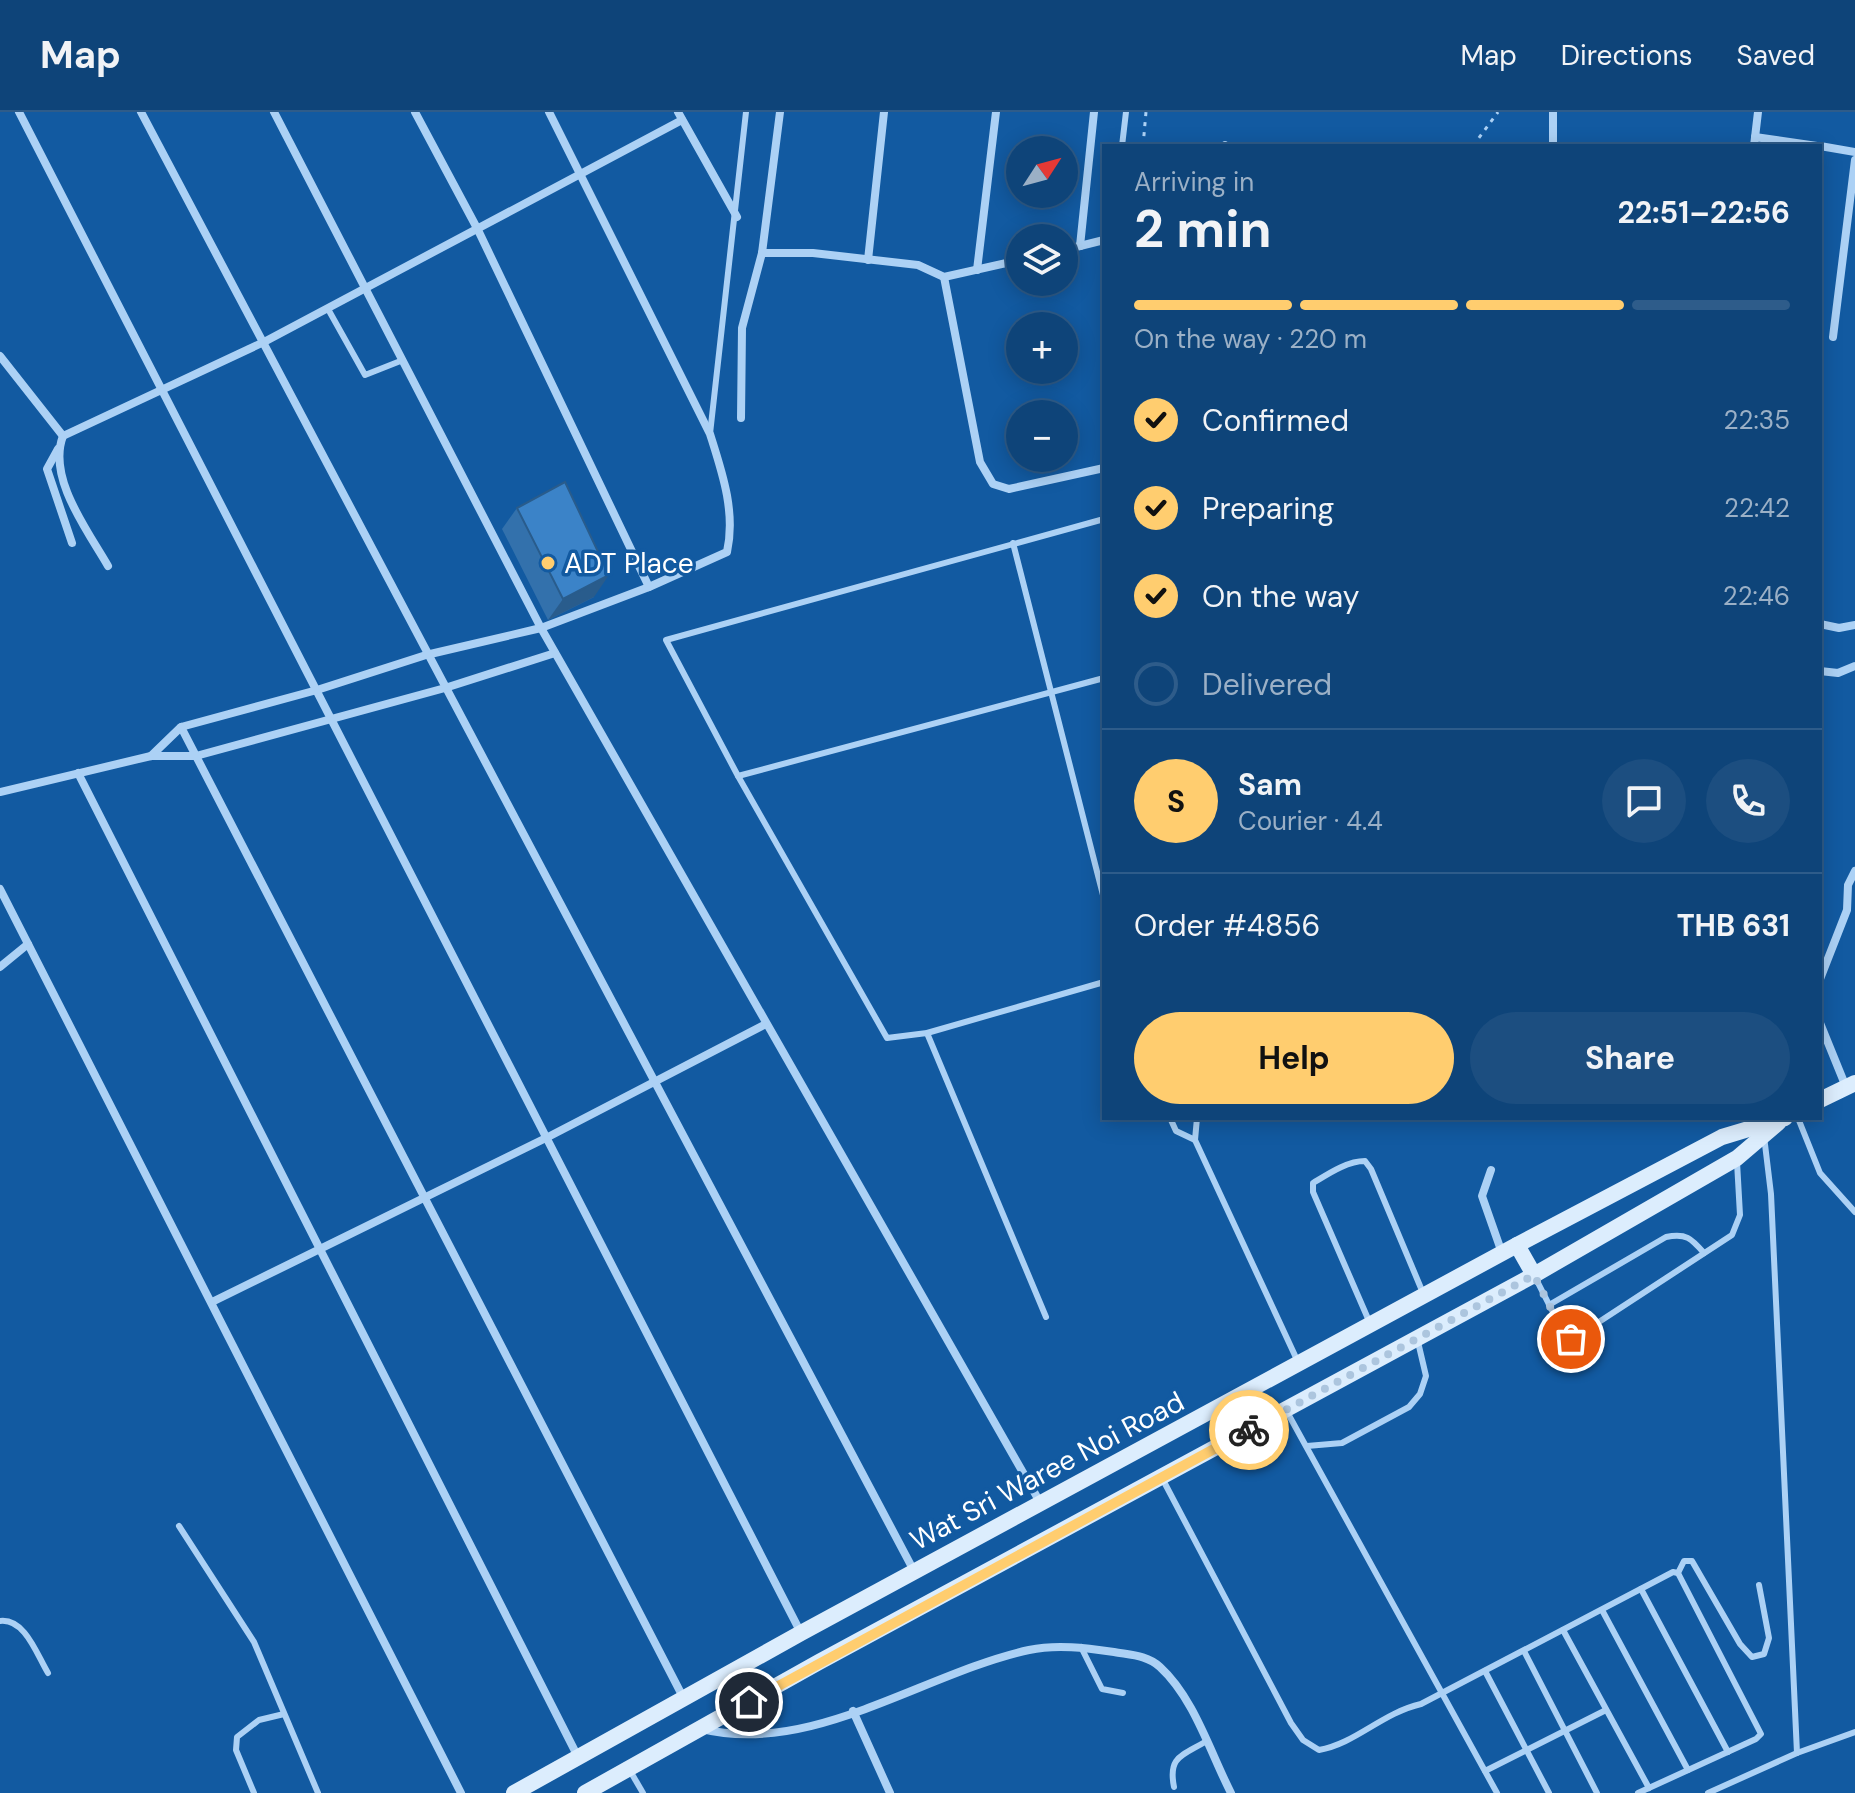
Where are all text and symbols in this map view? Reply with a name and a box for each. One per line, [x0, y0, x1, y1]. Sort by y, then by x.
text: Map [40, 30, 121, 80]
text: Map [1460, 37, 1517, 74]
text: Directions [1561, 37, 1693, 74]
text: Saved [1737, 37, 1815, 74]
north arrow [1006, 136, 1078, 208]
map controls [1006, 136, 1078, 472]
text: Arriving in [1134, 165, 1254, 199]
text: 22:51–22:56 [1617, 193, 1790, 232]
text: 2 min [1134, 195, 1272, 263]
button: layers [1006, 224, 1078, 296]
button: + [1006, 312, 1078, 384]
text: On the way · 220 m [1134, 322, 1367, 356]
icon: check [1134, 398, 1178, 442]
button: − [1006, 400, 1078, 472]
text: Confirmed [1202, 401, 1349, 440]
text: 22:35 [1724, 403, 1790, 437]
icon: check [1134, 486, 1178, 530]
text: Preparing [1202, 489, 1334, 528]
text: 22:42 [1724, 491, 1790, 525]
place label: ADT Place [564, 545, 694, 582]
marker: ADT Place [539, 554, 557, 572]
icon: check [1134, 574, 1178, 618]
text: On the way [1202, 577, 1359, 616]
text: 22:46 [1723, 579, 1790, 613]
text: Delivered [1202, 665, 1332, 704]
button: chat [1602, 759, 1686, 843]
button: phone [1706, 759, 1790, 843]
text: Sam [1238, 765, 1302, 804]
text: S [1167, 782, 1185, 821]
text: Courier · 4.4 [1238, 804, 1383, 838]
text: Order #4856 [1134, 906, 1320, 945]
text: THB 631 [1677, 906, 1790, 945]
button: Help [1134, 1012, 1454, 1104]
button: Share [1470, 1012, 1790, 1104]
pin [1537, 1305, 1605, 1373]
icon: bag [1549, 1317, 1593, 1361]
street label: Wat Sri Waree Noi Road [904, 1383, 1190, 1559]
courier [1209, 1390, 1289, 1470]
icon: bike [1227, 1408, 1271, 1452]
pin [715, 1668, 783, 1736]
icon: home [727, 1680, 771, 1724]

